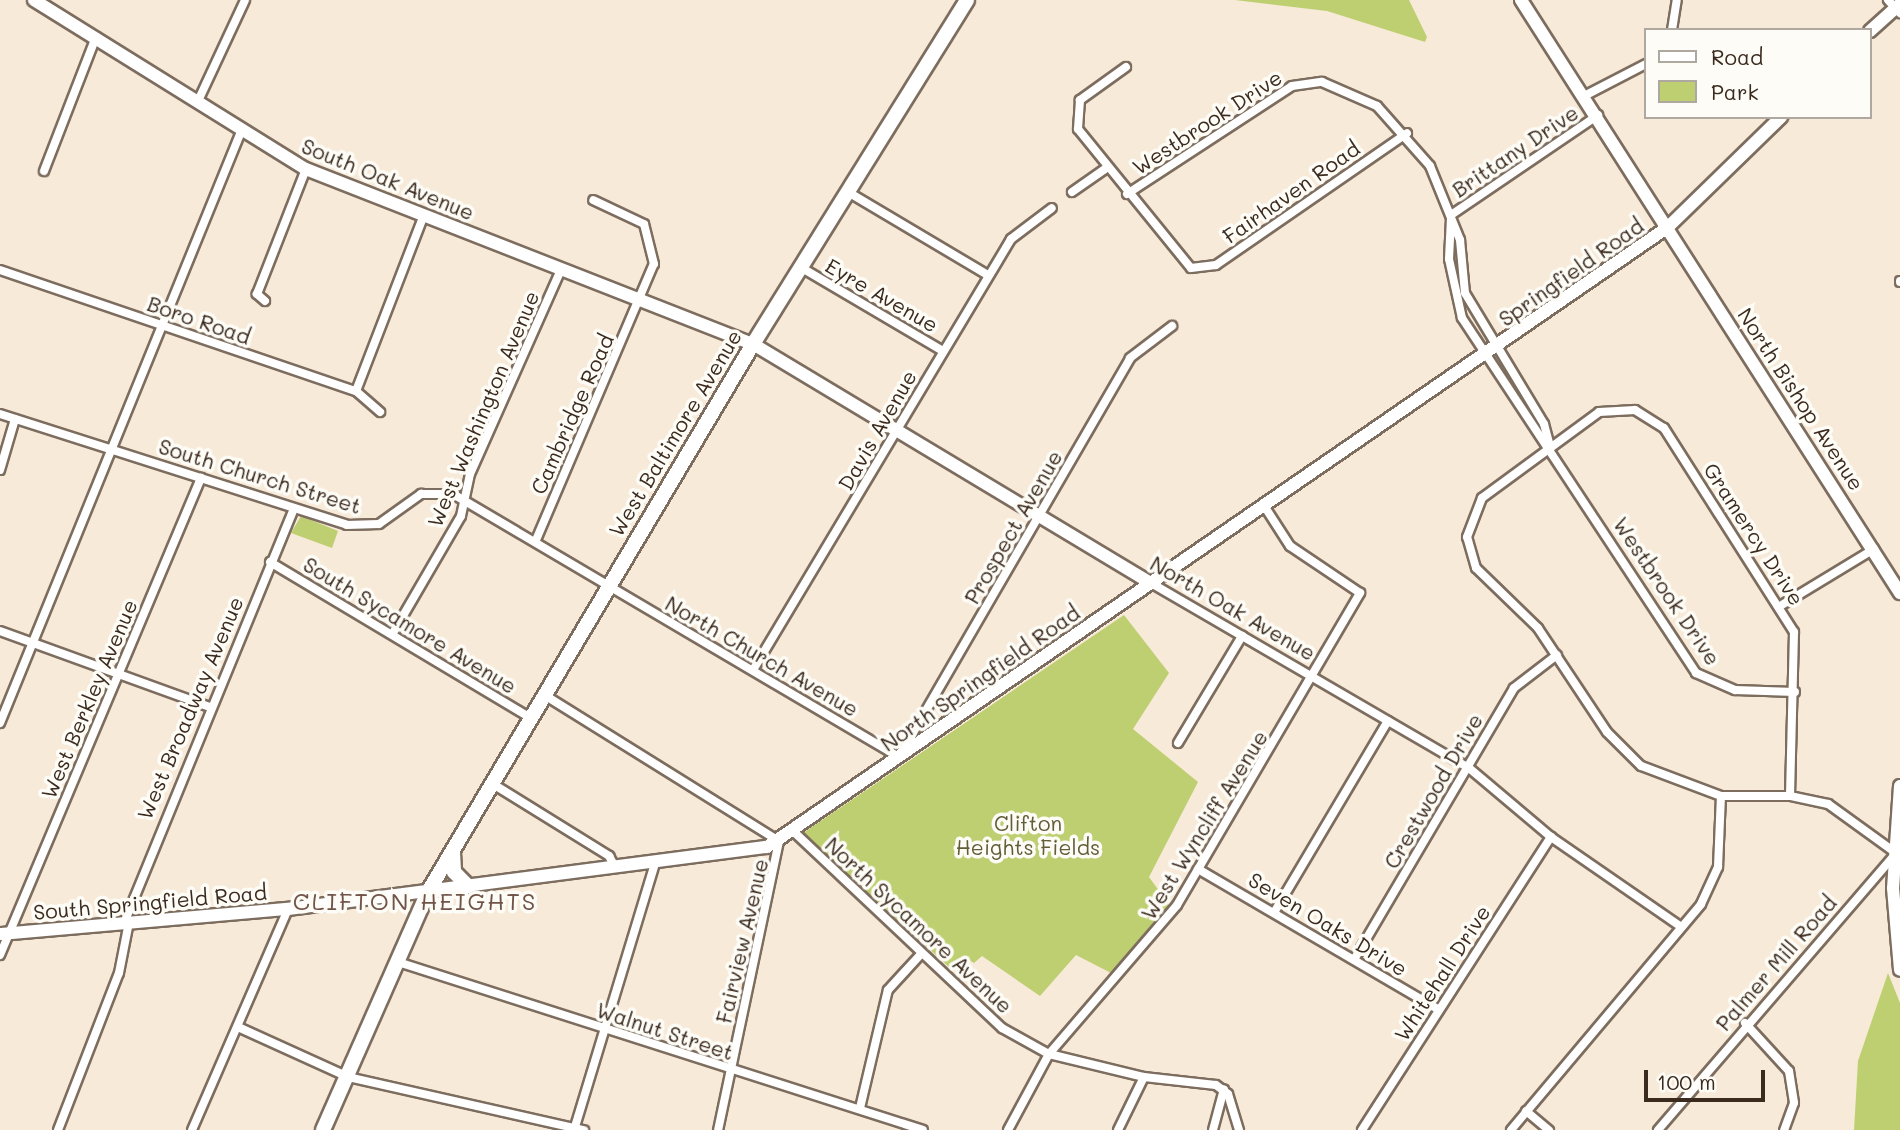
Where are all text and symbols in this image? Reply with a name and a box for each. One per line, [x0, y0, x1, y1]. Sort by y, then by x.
legend [1644, 28, 1872, 119]
text: Road [1711, 43, 1763, 70]
street label: Westbrook Drive [1128, 64, 1286, 180]
text: Park [1711, 78, 1759, 105]
street label: Brittany Drive [1447, 100, 1583, 202]
street label: South Oak Avenue [298, 133, 478, 225]
street label: Fairhaven Road [1218, 135, 1364, 249]
street label: Springfield Road [1494, 213, 1648, 331]
street label: Eyre Avenue [821, 253, 943, 337]
street label: West Washington Avenue [422, 287, 544, 531]
street label: Boro Road [144, 291, 254, 349]
street label: North Bishop Avenue [1733, 303, 1869, 495]
street label: West Baltimore Avenue [603, 325, 747, 541]
street label: Cambridge Road [525, 330, 619, 498]
street label: Davis Avenue [832, 365, 922, 495]
street label: South Church Street [156, 433, 364, 519]
street label: Prospect Avenue [959, 446, 1067, 608]
street label: Gramercy Drive [1699, 458, 1809, 610]
street label: Westbrook Drive [1608, 512, 1726, 670]
street label: North Oak Avenue [1146, 550, 1320, 666]
street label: South Sycamore Avenue [299, 551, 521, 699]
street label: North Church Avenue [661, 590, 863, 722]
street label: West Broadway Avenue [132, 593, 248, 823]
street label: West Berkley Avenue [36, 596, 142, 802]
street label: North Springfield Road [876, 600, 1084, 756]
street label: Crestwood Drive [1378, 709, 1488, 873]
street label: West Wyncliff Avenue [1135, 726, 1273, 924]
park label: Clifton Heights Fields [956, 810, 1100, 860]
street label: North Sycamore Avenue [820, 832, 1018, 1018]
street label: Fairview Avenue [711, 856, 773, 1026]
street label: Seven Oaks Drive [1244, 867, 1412, 981]
street label: South Springfield Road [32, 879, 268, 925]
district label: CLIFTON HEIGHTS [295, 887, 535, 915]
street label: Palmer Mill Road [1710, 890, 1842, 1036]
street label: Whitehall Drive [1389, 900, 1495, 1046]
street label: Walnut Street [593, 997, 737, 1065]
scale bar [1648, 1056, 1769, 1100]
text: 100 m [1657, 1068, 1716, 1095]

